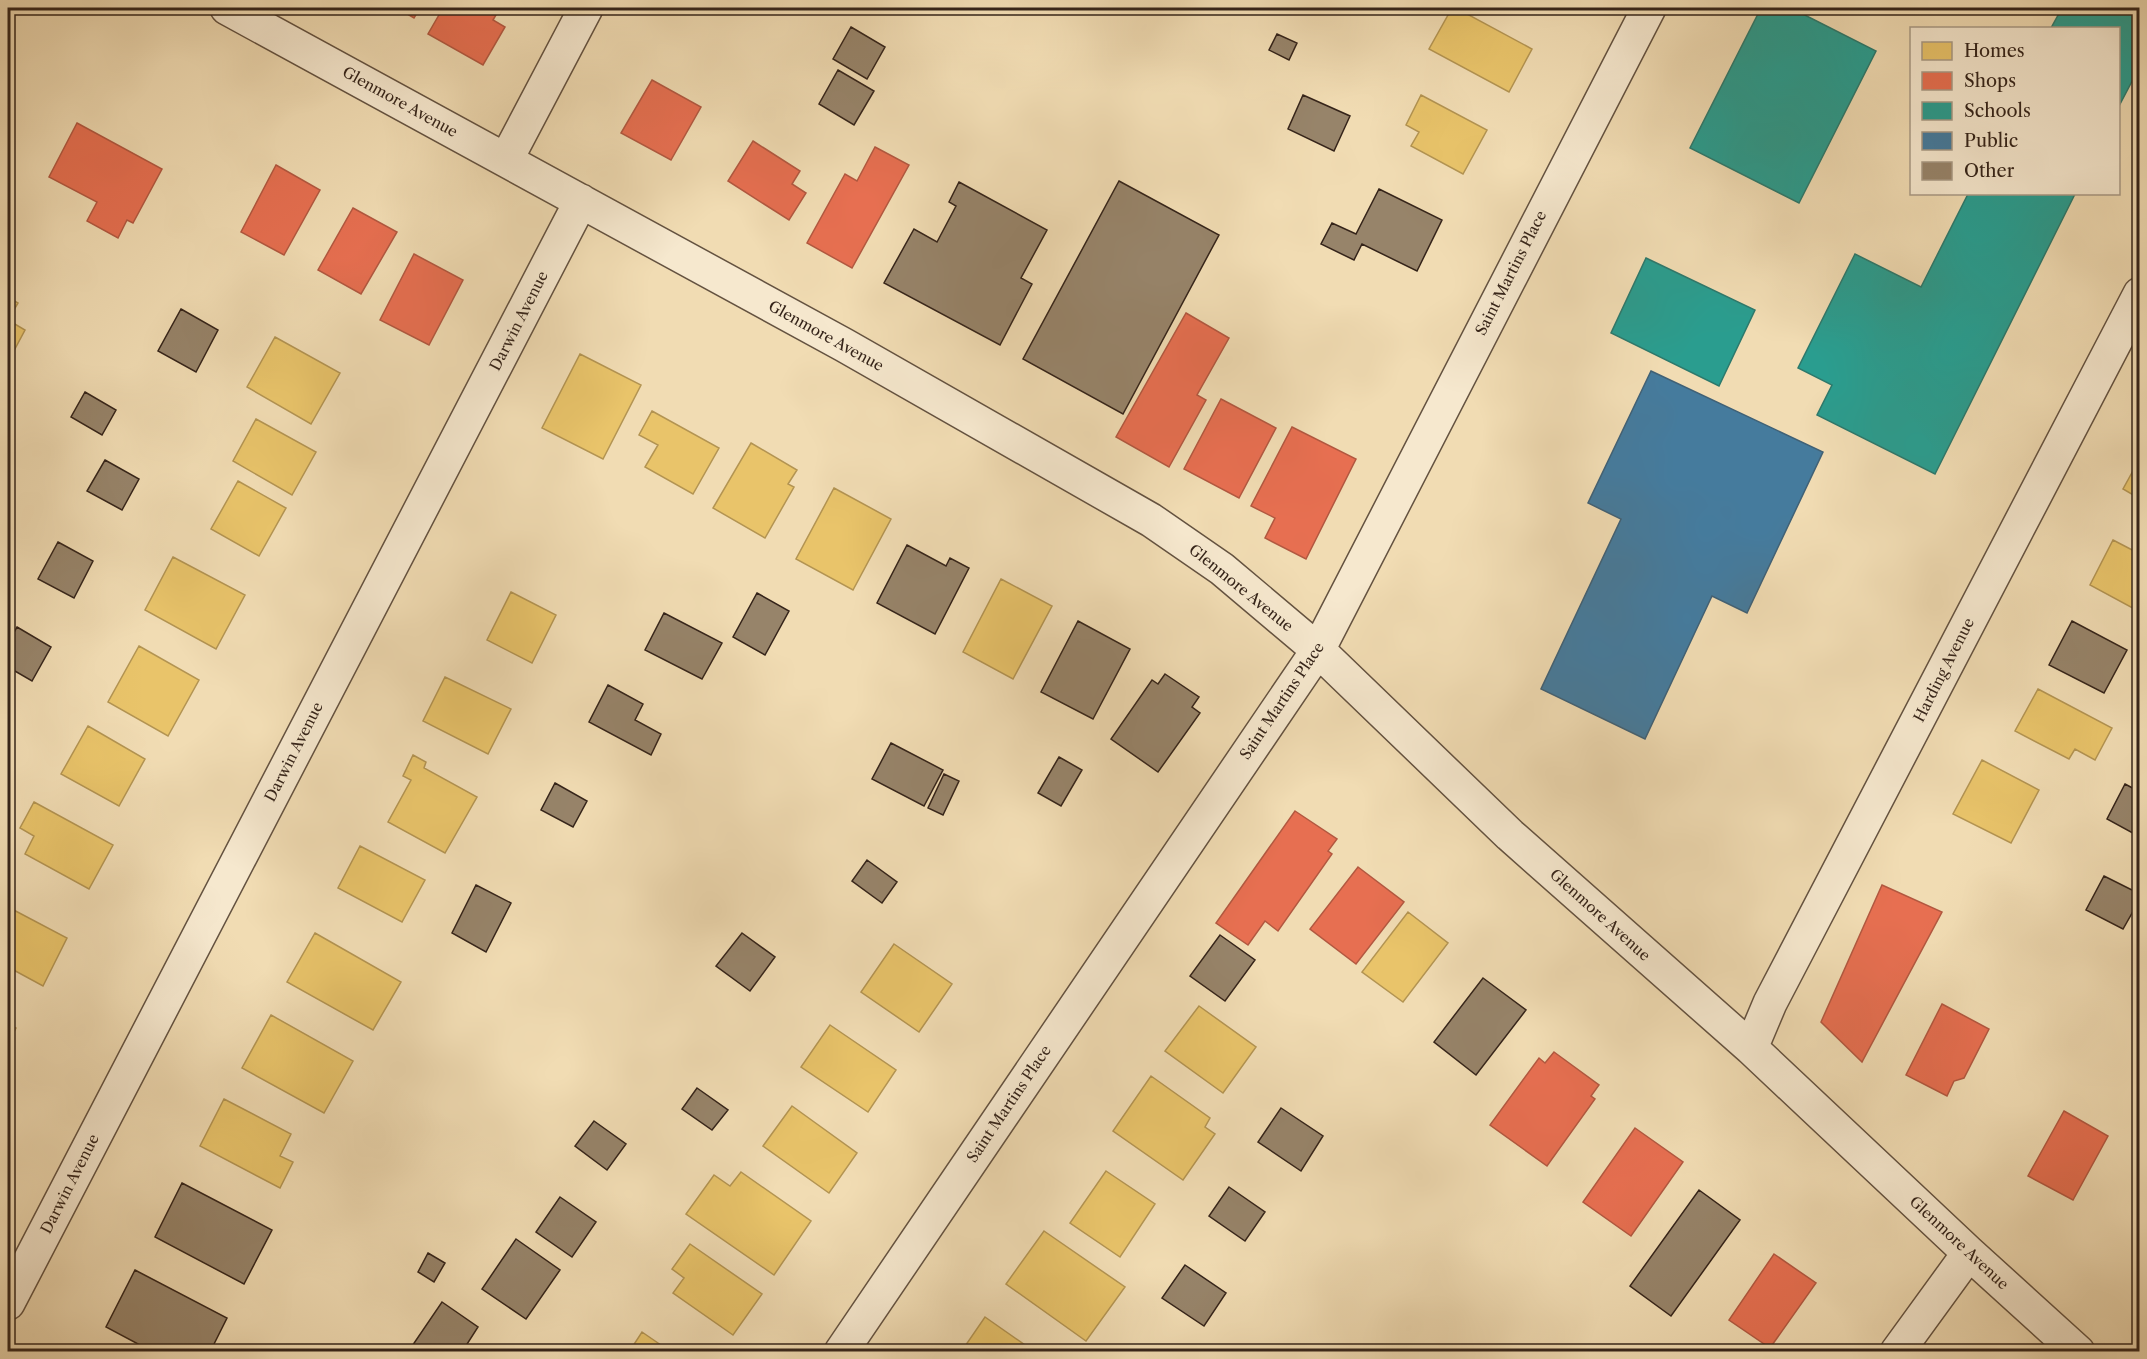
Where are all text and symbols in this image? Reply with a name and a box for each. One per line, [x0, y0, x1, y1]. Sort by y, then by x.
legend [1910, 27, 2120, 195]
text: Homes [1964, 40, 2025, 62]
street label: Glenmore Avenue [339, 62, 461, 141]
text: Shops [1964, 70, 2016, 92]
text: Schools [1964, 100, 2031, 122]
text: Public [1964, 130, 2018, 152]
text: Other [1964, 160, 2015, 182]
street label: Saint Martins Place [1471, 207, 1550, 338]
street label: Darwin Avenue [485, 268, 552, 374]
street label: Glenmore Avenue [765, 296, 887, 375]
street label: Glenmore Avenue [1185, 540, 1297, 635]
street label: Harding Avenue [1909, 614, 1978, 725]
street label: Saint Martins Place [1235, 638, 1328, 763]
street label: Darwin Avenue [260, 699, 327, 805]
street label: Glenmore Avenue [1546, 865, 1655, 965]
street label: Saint Martins Place [962, 1041, 1055, 1166]
street label: Darwin Avenue [36, 1131, 103, 1237]
street label: Glenmore Avenue [1906, 1192, 2013, 1293]

